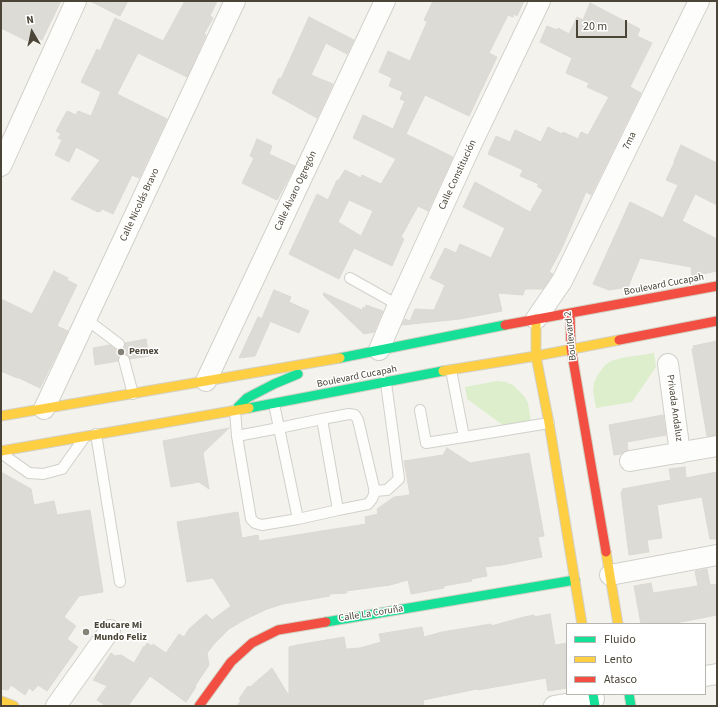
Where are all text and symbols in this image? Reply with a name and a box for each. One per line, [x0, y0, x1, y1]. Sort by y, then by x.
north arrow [12, 12, 52, 52]
text: N [25, 12, 35, 28]
scale bar [578, 12, 629, 38]
text: 20 m [583, 18, 607, 35]
street label: 7ma [621, 130, 639, 152]
street label: Calle Constitución [437, 138, 479, 212]
street label: Calle Álvaro Ogregón [272, 149, 320, 233]
street label: Calle Nicolás Bravo [118, 166, 162, 244]
street label: Boulevard Cucapah [623, 271, 705, 299]
street label: Boulevard 2 [562, 311, 580, 361]
place label: Pemex [129, 346, 159, 358]
marker: Pemex [116, 347, 126, 357]
street label: Boulevard Cucapah [316, 363, 398, 391]
street label: Privada Andaluz [663, 374, 685, 442]
street label: Calle La Coruña [338, 603, 404, 625]
place label: Educare Mi Mundo Feliz [94, 620, 147, 644]
legend [566, 623, 706, 695]
marker: Educare Mi Mundo Feliz [81, 627, 91, 637]
text: Fluido [604, 631, 636, 648]
text: Lento [604, 651, 633, 668]
text: Atasco [604, 671, 637, 688]

